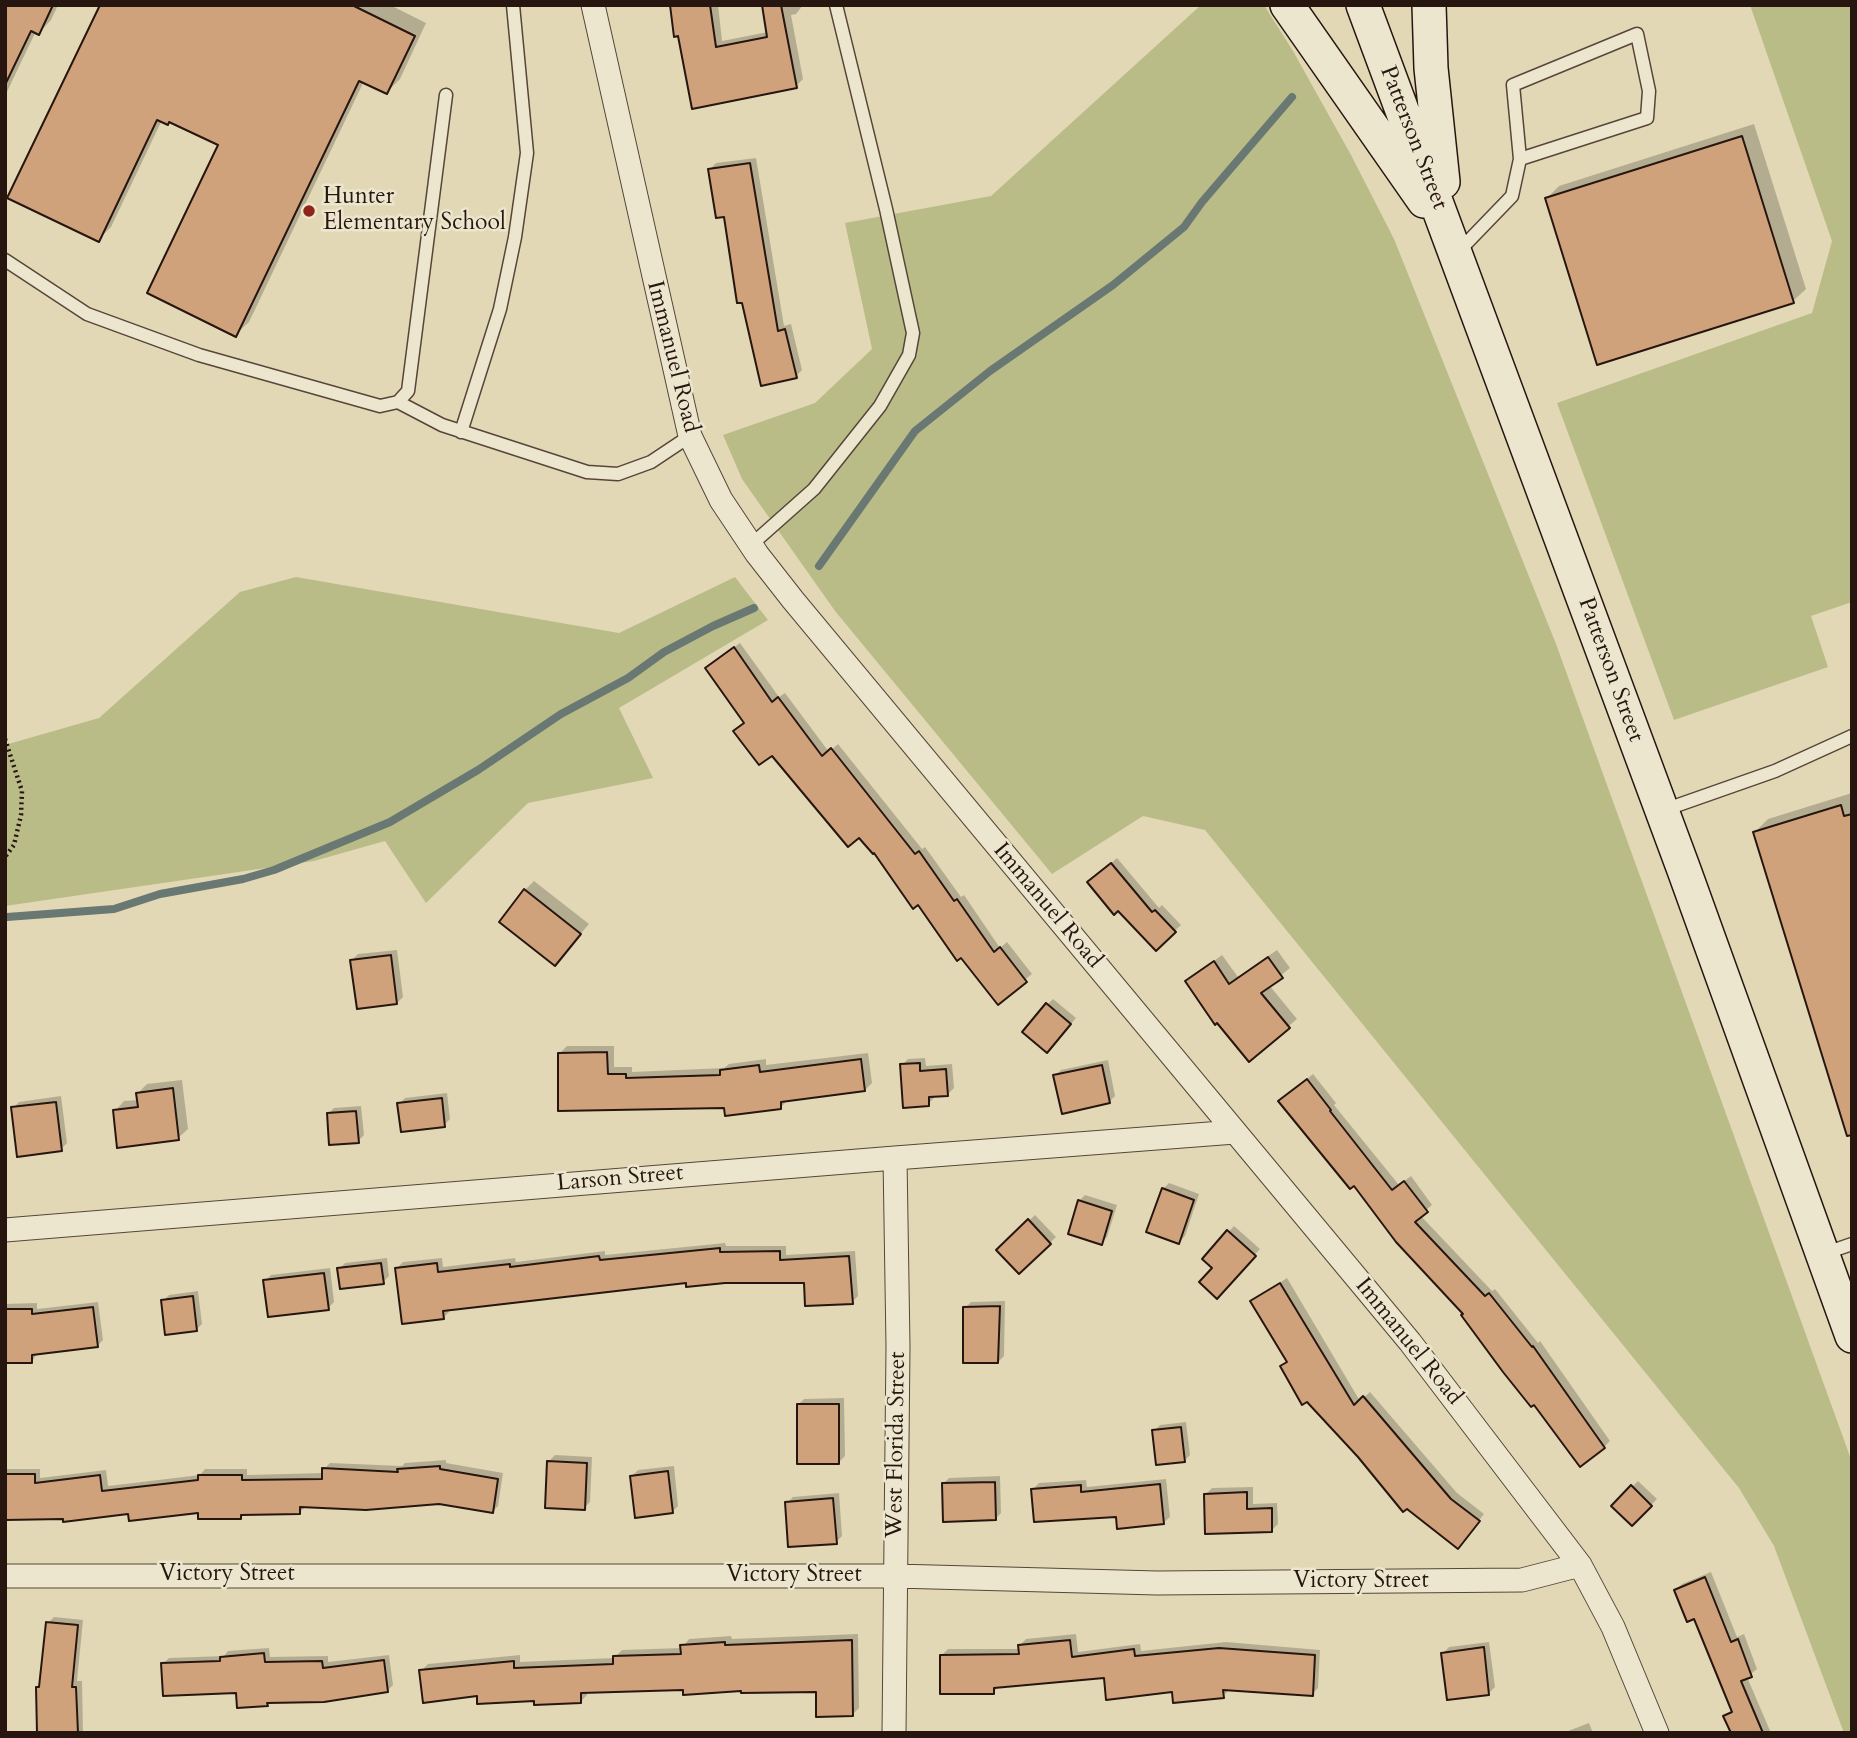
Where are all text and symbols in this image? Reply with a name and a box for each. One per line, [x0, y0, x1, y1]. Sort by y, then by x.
street label: Patterson Street [1373, 62, 1453, 214]
place label: Hunter Elementary School [323, 184, 506, 238]
marker: Hunter Elementary School [301, 203, 317, 219]
street label: Immanuel Road [640, 278, 704, 436]
street label: Patterson Street [1571, 594, 1649, 746]
street label: Immanuel Road [986, 838, 1108, 974]
street label: Larson Street [556, 1160, 684, 1198]
street label: Immanuel Road [1348, 1273, 1468, 1411]
street label: West Florida Street [882, 1351, 912, 1539]
street label: Victory Street [159, 1561, 295, 1589]
street label: Victory Street [726, 1562, 862, 1590]
street label: Victory Street [1293, 1568, 1429, 1596]

